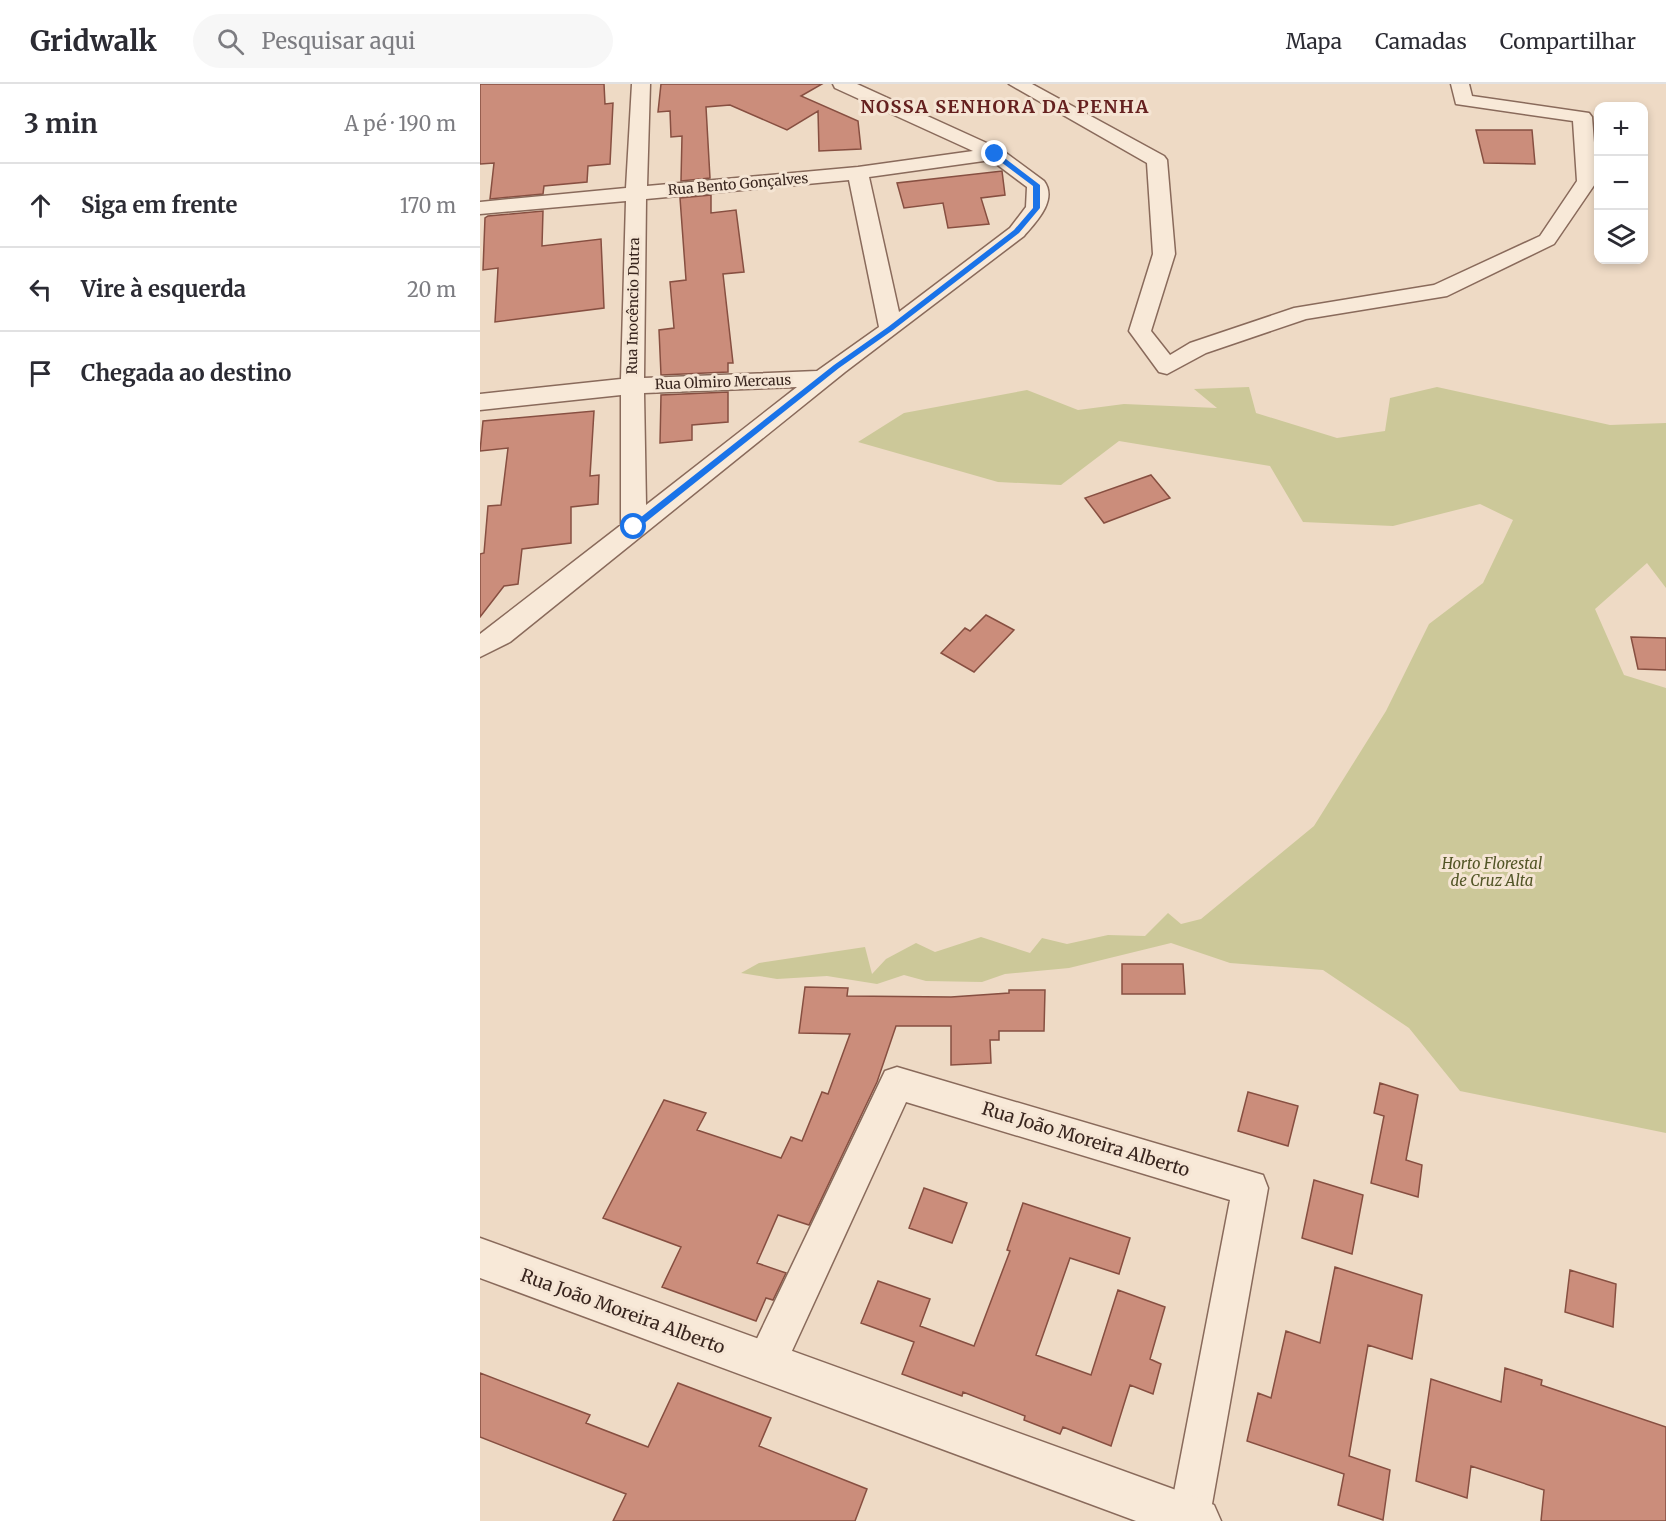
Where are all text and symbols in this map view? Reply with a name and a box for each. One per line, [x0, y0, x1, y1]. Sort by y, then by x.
search box [193, 14, 613, 68]
text: Gridwalk [30, 23, 157, 59]
icon: search [214, 25, 247, 58]
text: Pesquisar aqui [262, 27, 415, 55]
text: Mapa [1286, 28, 1342, 55]
text: Camadas [1375, 28, 1467, 55]
text: Compartilhar [1500, 28, 1636, 55]
district label: NOSSA SENHORA DA PENHA [860, 95, 1150, 118]
map controls [1594, 102, 1648, 264]
button: + [1594, 102, 1648, 156]
text: 3 min [24, 107, 98, 140]
text: A pé · 190 m [344, 111, 456, 136]
route end [981, 140, 1007, 166]
button: − [1594, 156, 1648, 210]
street label: Rua Bento Gonçalves [667, 169, 809, 199]
icon: ahead [24, 189, 57, 222]
text: Siga em frente [81, 191, 237, 219]
text: 170 m [400, 193, 456, 218]
button: layers [1594, 210, 1648, 264]
street label: Rua Inocêncio Dutra [623, 237, 643, 375]
icon: left [24, 273, 57, 306]
text: Vire à esquerda [81, 275, 246, 303]
text: 20 m [407, 277, 456, 302]
icon: arrive [24, 357, 57, 390]
text: Chegada ao destino [81, 359, 291, 387]
street label: Rua Olmiro Mercaus [655, 371, 792, 393]
route start [620, 513, 646, 539]
park label: Horto Florestal de Cruz Alta [1441, 854, 1542, 890]
street label: Rua João Moreira Alberto [979, 1096, 1193, 1182]
street label: Rua João Moreira Alberto [518, 1263, 728, 1359]

